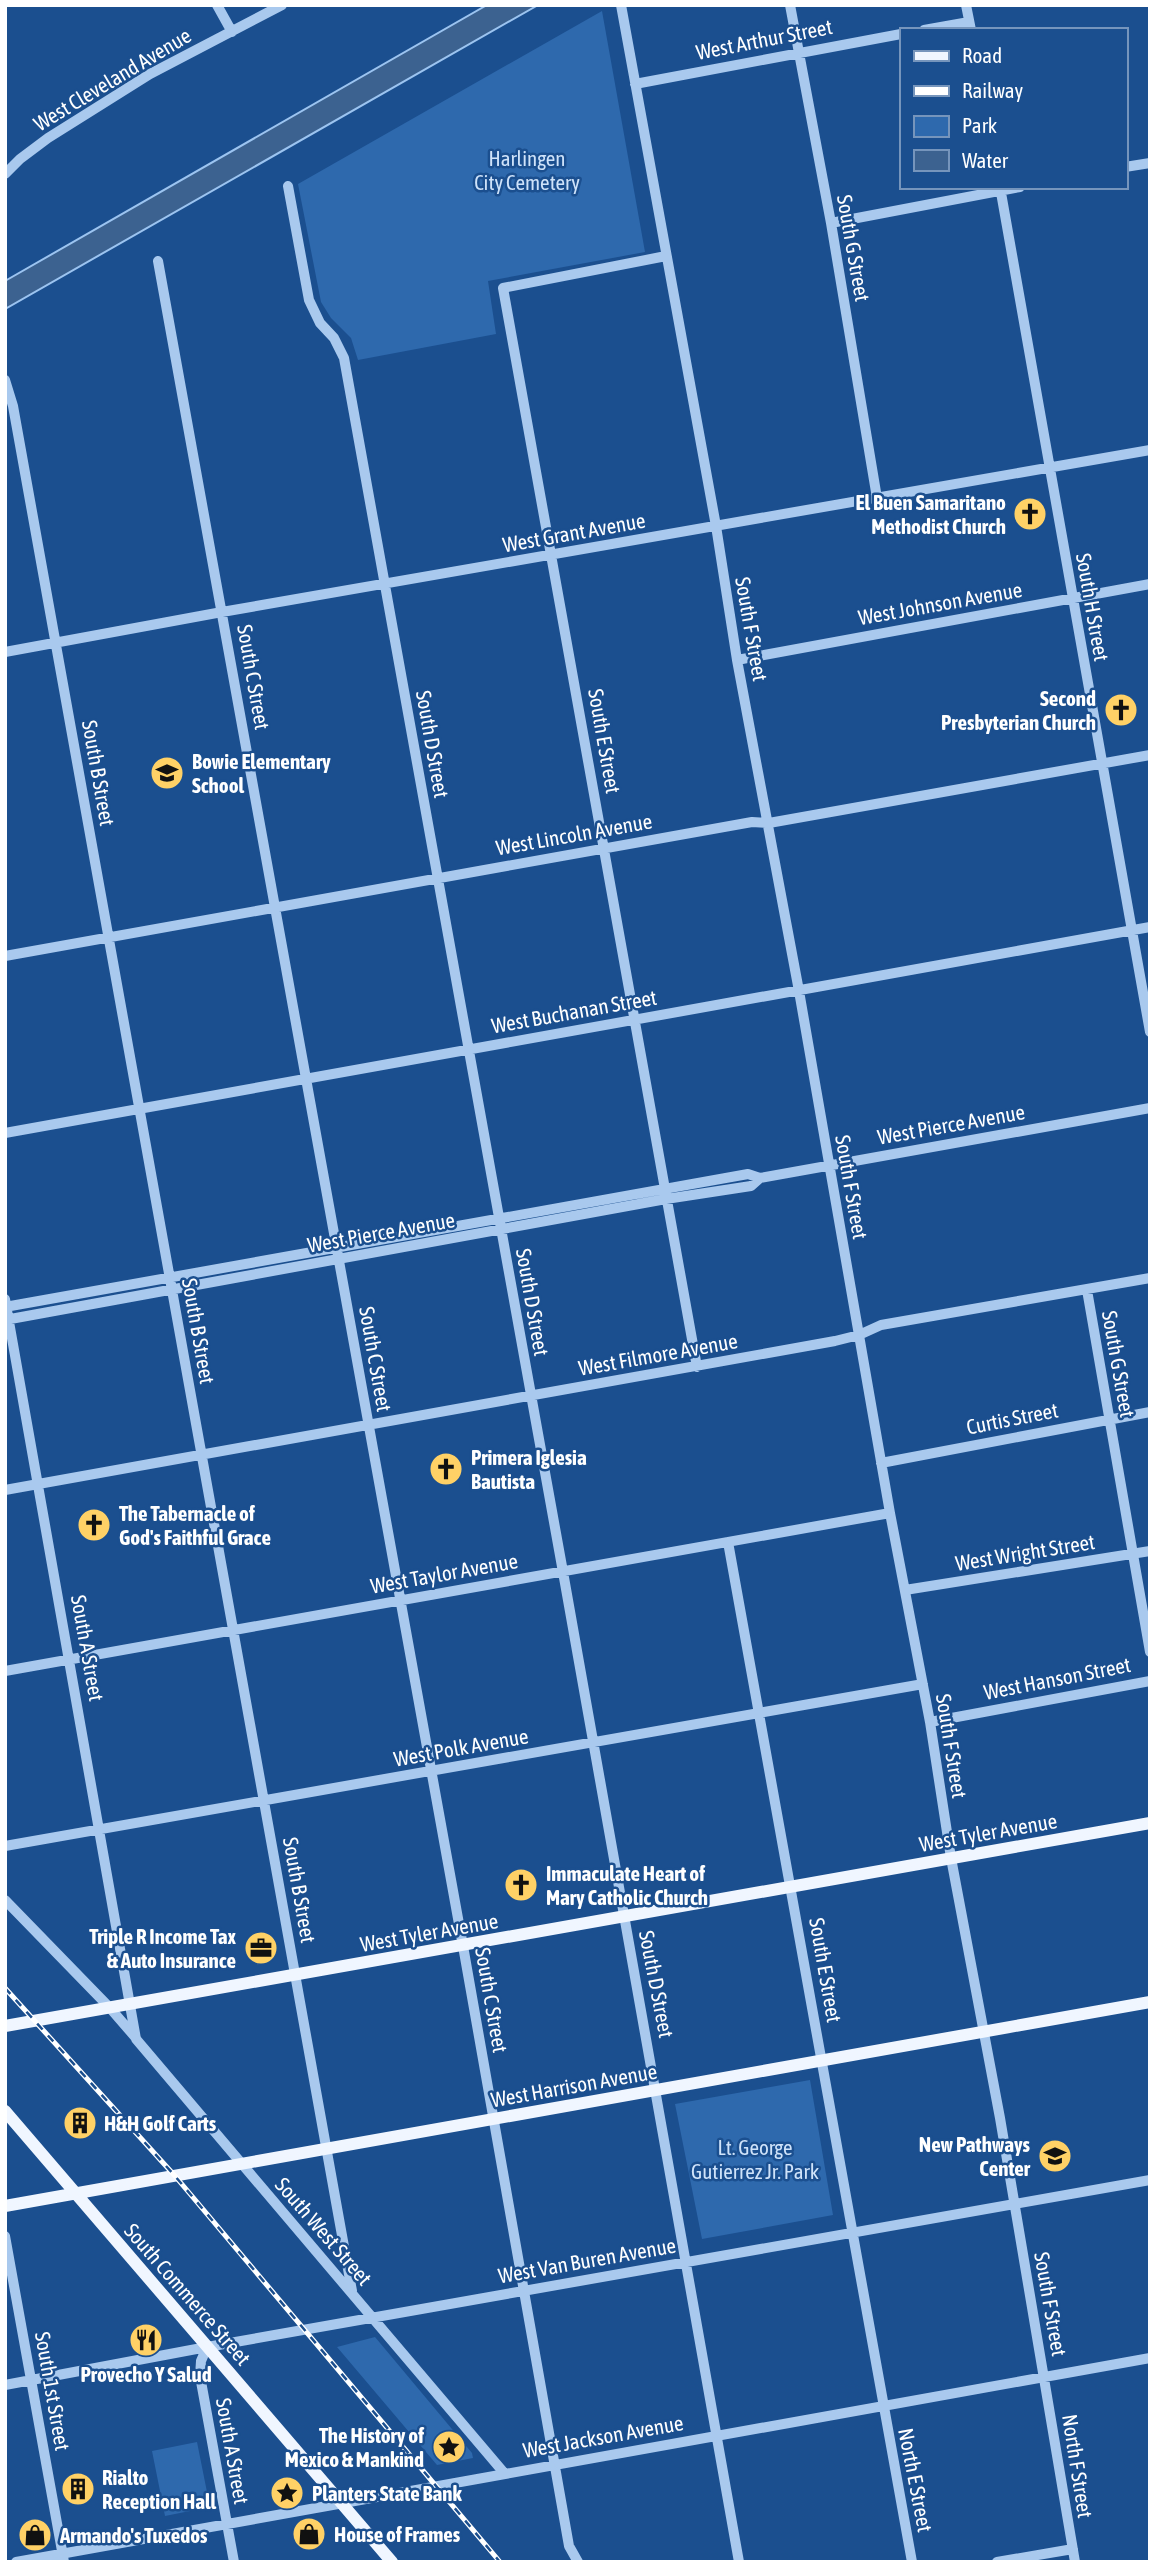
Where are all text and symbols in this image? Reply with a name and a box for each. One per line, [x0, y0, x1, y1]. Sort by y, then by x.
street label: West Arthur Street [694, 14, 834, 64]
street label: West Cleveland Avenue [29, 23, 195, 135]
legend [900, 28, 1127, 189]
text: Road [962, 43, 1002, 67]
text: Railway [962, 78, 1024, 102]
text: Park [962, 113, 997, 137]
park label: Harlingen City Cemetery [474, 146, 580, 194]
text: Water [962, 148, 1009, 172]
street label: South G Street [833, 193, 875, 303]
place label: El Buen Samaritano Methodist Church [856, 490, 1006, 538]
church icon: El Buen Samaritano Methodist Church [1011, 495, 1049, 533]
street label: West Grant Avenue [501, 508, 647, 556]
street label: South H Street [1072, 551, 1114, 663]
street label: South F Street [731, 575, 773, 683]
street label: West Johnson Avenue [856, 577, 1024, 629]
street label: South C Street [233, 623, 275, 731]
place label: Second Presbyterian Church [941, 686, 1096, 734]
street label: South E Street [584, 687, 626, 795]
street label: South D Street [412, 688, 454, 800]
church icon: Second Presbyterian Church [1102, 691, 1140, 729]
street label: South B Street [78, 718, 120, 828]
place label: Bowie Elementary School [192, 749, 331, 797]
school or university icon: Bowie Elementary School [148, 754, 186, 792]
street label: West Lincoln Avenue [494, 808, 654, 860]
street label: West Buchanan Street [490, 985, 658, 1037]
street label: West Pierce Avenue [875, 1099, 1027, 1149]
street label: South F Street [831, 1133, 873, 1241]
street label: West Pierce Avenue [305, 1207, 457, 1257]
street label: South D Street [512, 1246, 554, 1358]
street label: South B Street [178, 1276, 220, 1386]
street label: South C Street [355, 1305, 397, 1413]
street label: South G Street [1098, 1309, 1140, 1419]
street label: West Filmore Avenue [577, 1328, 739, 1380]
street label: Curtis Street [964, 1397, 1060, 1439]
place label: Primera Iglesia Bautista [471, 1445, 587, 1493]
church icon: Primera Iglesia Bautista [427, 1450, 465, 1488]
place label: The Tabernacle of God's Faithful Grace [119, 1501, 271, 1549]
church icon: The Tabernacle of God's Faithful Grace [75, 1506, 113, 1544]
street label: West Wright Street [954, 1529, 1096, 1575]
street label: West Taylor Avenue [369, 1548, 519, 1598]
street label: South A Street [67, 1593, 109, 1703]
street label: West Hanson Street [982, 1652, 1132, 1704]
street label: South F Street [932, 1692, 972, 1800]
street label: West Polk Avenue [392, 1723, 530, 1771]
street label: West Tyler Avenue [917, 1808, 1059, 1856]
street label: South B Street [279, 1835, 321, 1945]
place label: Immaculate Heart of Mary Catholic Church [546, 1861, 708, 1909]
church icon: Immaculate Heart of Mary Catholic Church [502, 1866, 540, 1904]
street label: West Tyler Avenue [358, 1908, 500, 1956]
street label: South E Street [805, 1916, 847, 2024]
place label: Triple R Income Tax & Auto Insurance [89, 1924, 237, 1972]
street label: South D Street [635, 1928, 679, 2040]
office icon: Triple R Income Tax & Auto Insurance [242, 1929, 280, 1967]
street label: South C Street [471, 1946, 513, 2054]
street label: West Harrison Avenue [489, 2059, 659, 2111]
building icon: H&H Golf Carts [61, 2104, 99, 2142]
place label: H&H Golf Carts [104, 2111, 217, 2135]
place label: New Pathways Center [919, 2132, 1031, 2180]
park label: Lt. George Gutierrez Jr. Park [691, 2135, 819, 2183]
school or university icon: New Pathways Center [1036, 2137, 1074, 2175]
street label: South West Street [271, 2172, 377, 2290]
street label: South Commerce Street [120, 2218, 256, 2370]
street label: West Van Buren Avenue [496, 2233, 678, 2287]
street label: South F Street [1030, 2250, 1072, 2358]
restaurant icon: Provecho Y Salud [127, 2321, 165, 2359]
street label: South 1st Street [31, 2330, 75, 2452]
place label: Provecho Y Salud [80, 2362, 212, 2386]
street label: South A Street [212, 2396, 254, 2506]
street label: West Jackson Avenue [521, 2410, 685, 2462]
street label: North F Street [1058, 2412, 1098, 2520]
place label: The History of Mexico & Mankind [285, 2423, 424, 2471]
street label: North E Street [894, 2426, 938, 2534]
place icon: The History of Mexico & Mankind [430, 2428, 468, 2466]
place label: Rialto Reception Hall [102, 2465, 217, 2513]
building icon: Rialto Reception Hall [59, 2470, 97, 2508]
place icon: Planters State Bank [268, 2474, 306, 2512]
place label: Planters State Bank [312, 2481, 462, 2505]
shop icon: House of Frames [290, 2515, 328, 2553]
shop icon: Armando's Tuxedos [16, 2516, 54, 2554]
place label: House of Frames [334, 2522, 461, 2546]
place label: Armando's Tuxedos [59, 2523, 208, 2547]

